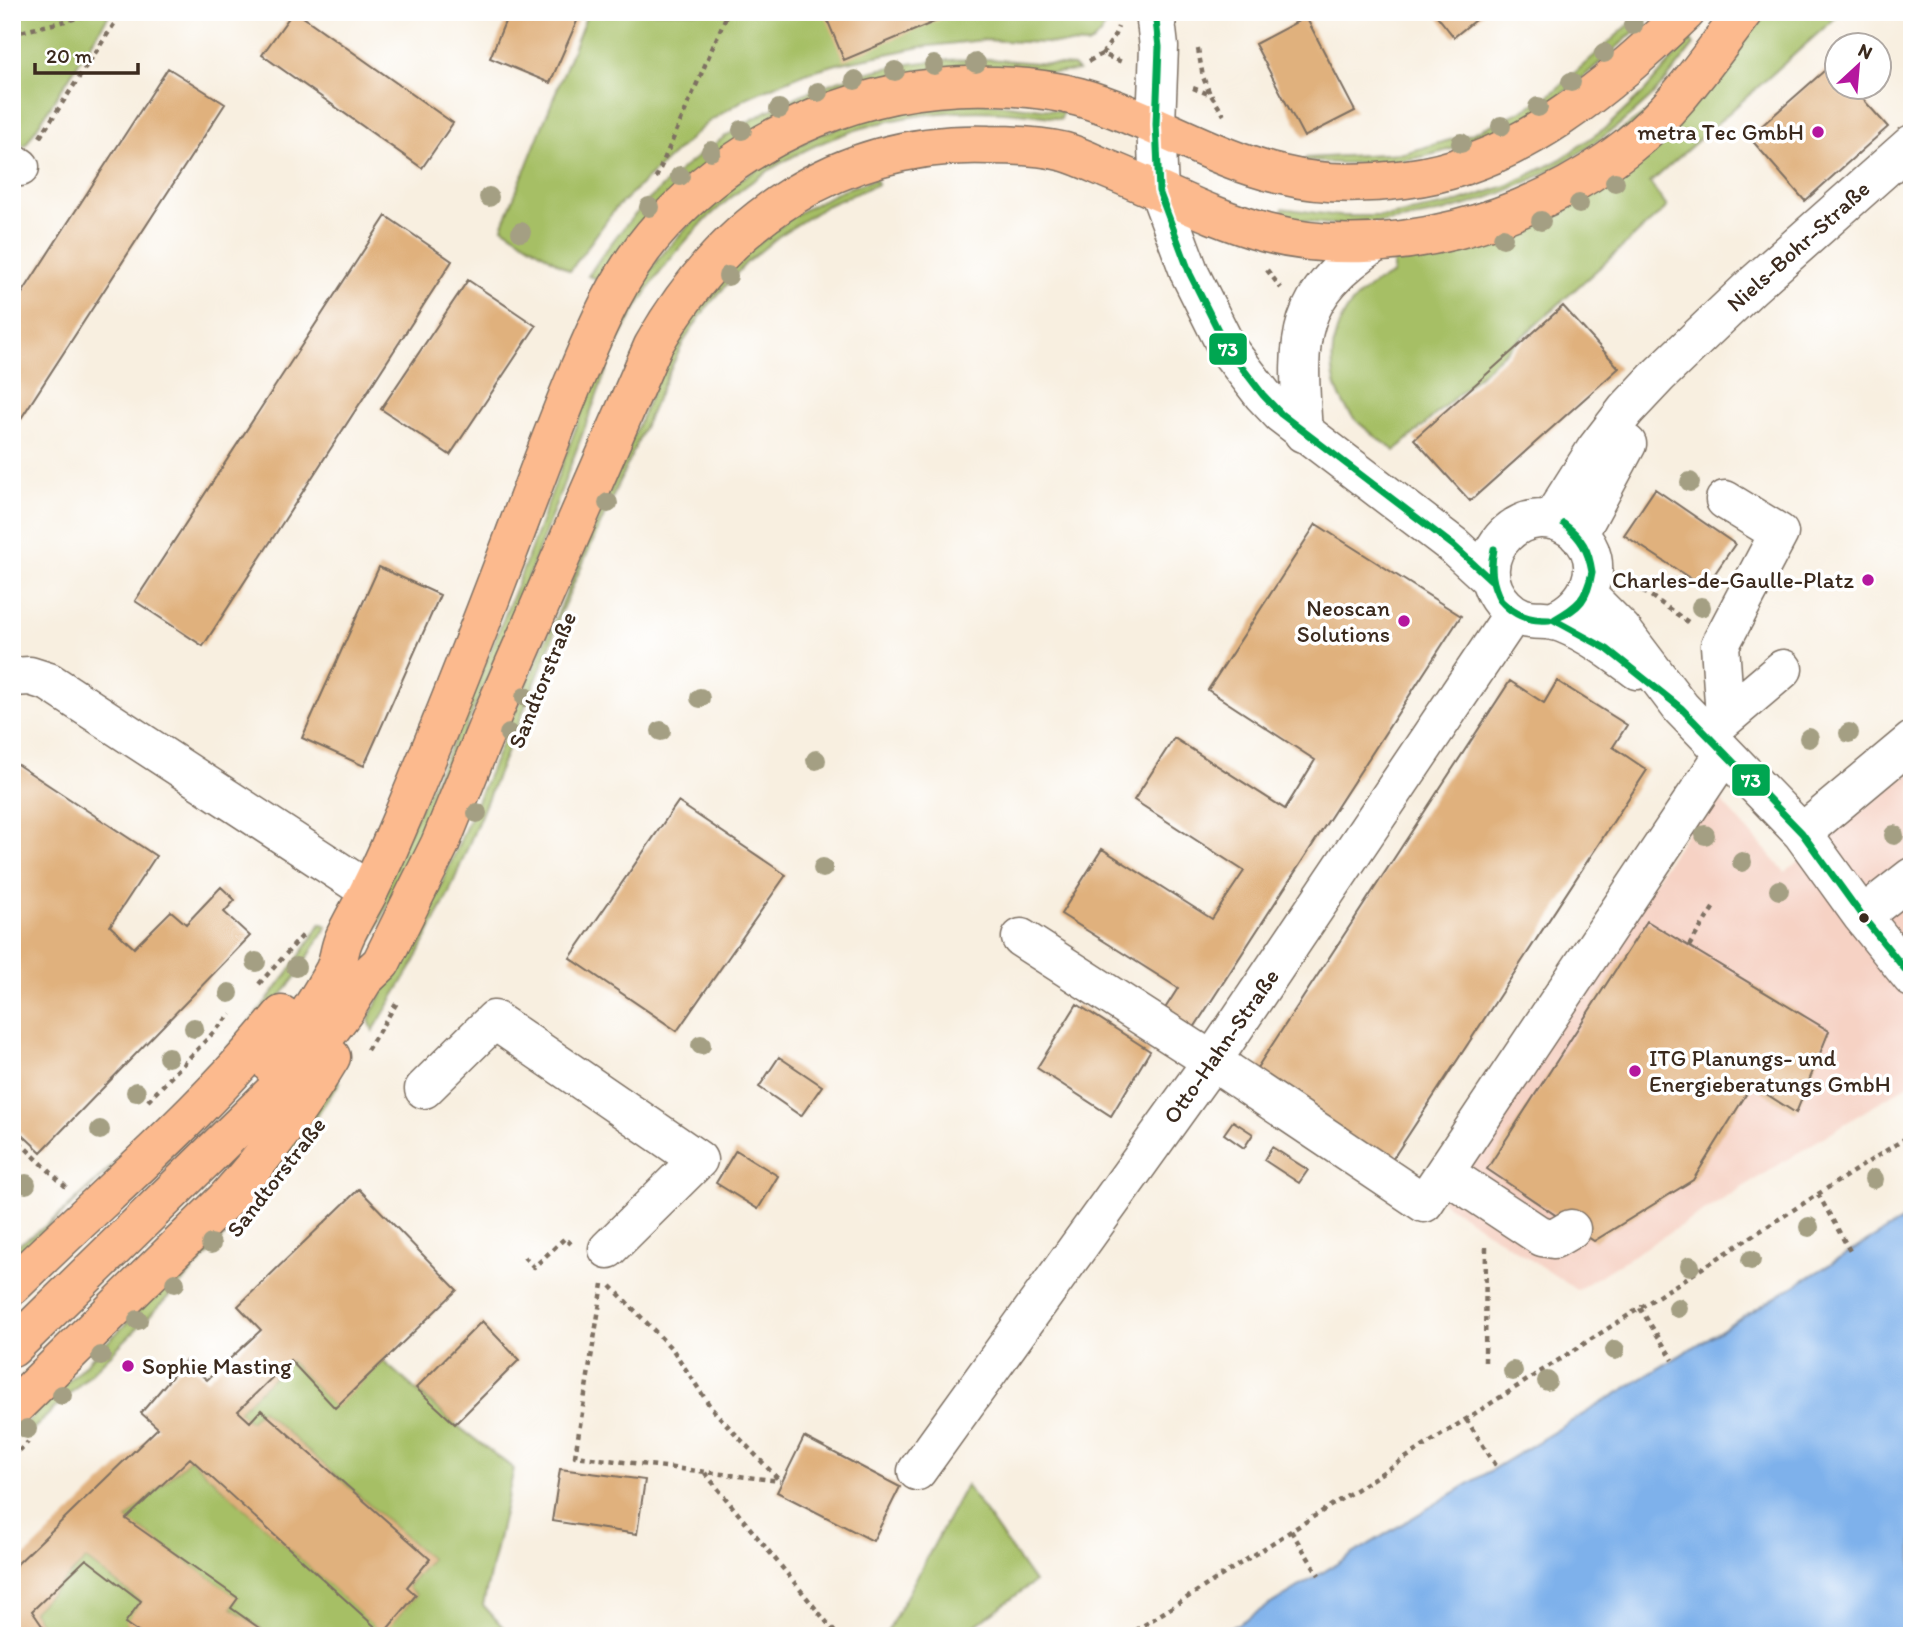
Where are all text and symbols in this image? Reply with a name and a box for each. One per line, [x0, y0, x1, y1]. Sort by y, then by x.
scale bar [35, 32, 138, 76]
north arrow [1822, 32, 1892, 102]
text: N [1854, 38, 1876, 64]
text: 20 m [46, 43, 93, 68]
place label: metra Tec GmbH [1637, 118, 1804, 146]
marker: metra Tec GmbH [1810, 124, 1826, 140]
street label: Niels-Bohr-Straße [1721, 174, 1875, 318]
line badge: 73 [1208, 332, 1248, 366]
text: 73 [1217, 338, 1238, 361]
place label: Charles-de-Gaulle-Platz [1612, 566, 1854, 594]
marker: Charles-de-Gaulle-Platz [1860, 572, 1876, 588]
place label: Neoscan Solutions [1297, 594, 1390, 648]
street label: Sandtorstraße [502, 608, 582, 752]
marker: Neoscan Solutions [1396, 613, 1412, 629]
line badge: 73 [1731, 763, 1771, 797]
text: 73 [1740, 769, 1761, 792]
unlabelled marker [1857, 911, 1871, 925]
street label: Otto-Hahn-Straße [1157, 963, 1285, 1129]
place label: ITG Planungs- und Energieberatungs GmbH [1649, 1044, 1891, 1098]
marker: ITG Planungs- und Energieberatungs GmbH [1627, 1063, 1643, 1079]
street label: Sandtorstraße [220, 1111, 332, 1243]
place label: Sophie Masting [142, 1352, 292, 1380]
marker: Sophie Masting [120, 1358, 136, 1374]

